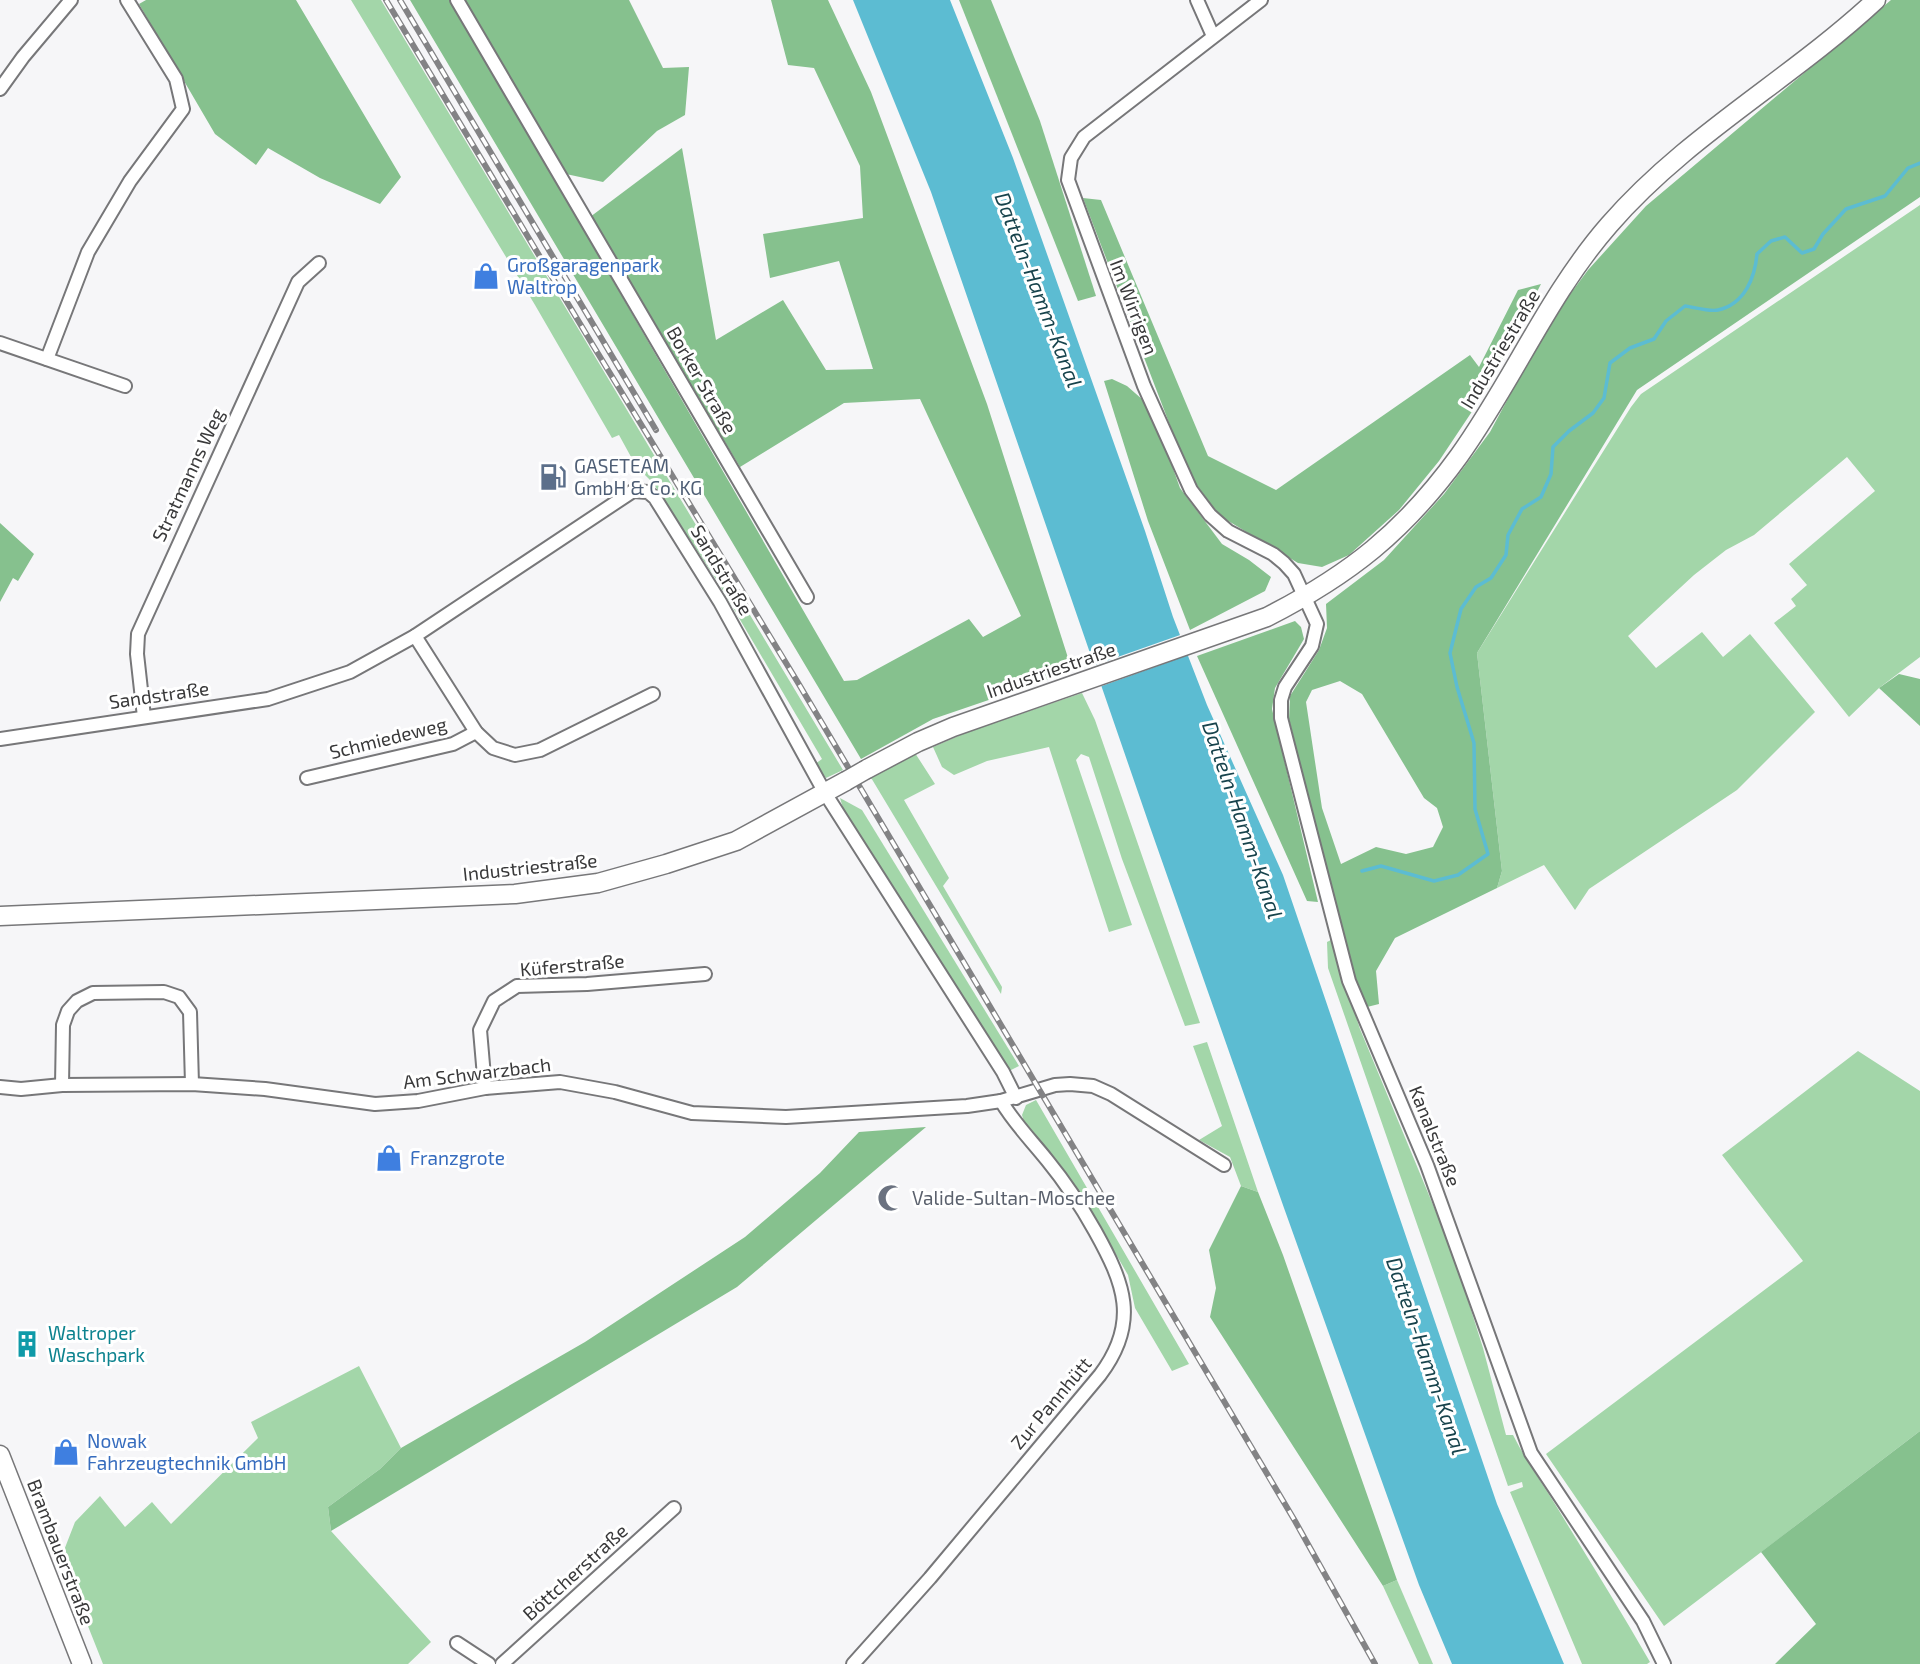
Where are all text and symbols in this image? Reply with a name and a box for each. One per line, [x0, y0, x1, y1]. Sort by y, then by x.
water label: Datteln-Hamm-Kanal [991, 188, 1088, 391]
place label: Großgaragenpark Waltrop [507, 253, 660, 298]
street label: Im Wirrigen [1106, 256, 1163, 358]
shop icon: Großgaragenpark Waltrop [471, 261, 501, 291]
street label: Industriestraße [1455, 285, 1544, 413]
street label: Borker Straße [662, 322, 742, 438]
street label: Stratmanns Weg [147, 404, 229, 545]
place label: GASETEAM GmbH & Co. KG [574, 454, 702, 499]
fuel station icon: GASETEAM GmbH & Co. KG [538, 462, 568, 492]
street label: Sandstraße [687, 521, 758, 619]
street label: Industriestraße [983, 637, 1118, 702]
street label: Sandstraße [107, 676, 211, 713]
street label: Schmiedeweg [327, 712, 449, 763]
water label: Datteln-Hamm-Kanal [1198, 717, 1289, 922]
street label: Industriestraße [462, 848, 598, 885]
street label: Küferstraße [519, 948, 625, 981]
street label: Am Schwarzbach [402, 1052, 552, 1093]
street label: Kanalstraße [1405, 1082, 1466, 1190]
shop icon: Franzgrote [374, 1143, 404, 1173]
place label: Franzgrote [410, 1146, 505, 1169]
mosque icon: Valide-Sultan-Moschee [876, 1183, 906, 1213]
place label: Valide-Sultan-Moschee [912, 1186, 1115, 1209]
water label: Datteln-Hamm-Kanal [1382, 1253, 1473, 1458]
place label: Waltroper Waschpark [48, 1321, 145, 1366]
building icon: Waltroper Waschpark [12, 1329, 42, 1359]
street label: Zur Pannhütt [1005, 1352, 1096, 1453]
place label: Nowak Fahrzeugtechnik GmbH [87, 1429, 287, 1474]
shop icon: Nowak Fahrzeugtechnik GmbH [51, 1437, 81, 1467]
street label: Brambauerstraße [23, 1476, 100, 1628]
street label: Böttcherstraße [517, 1519, 632, 1625]

